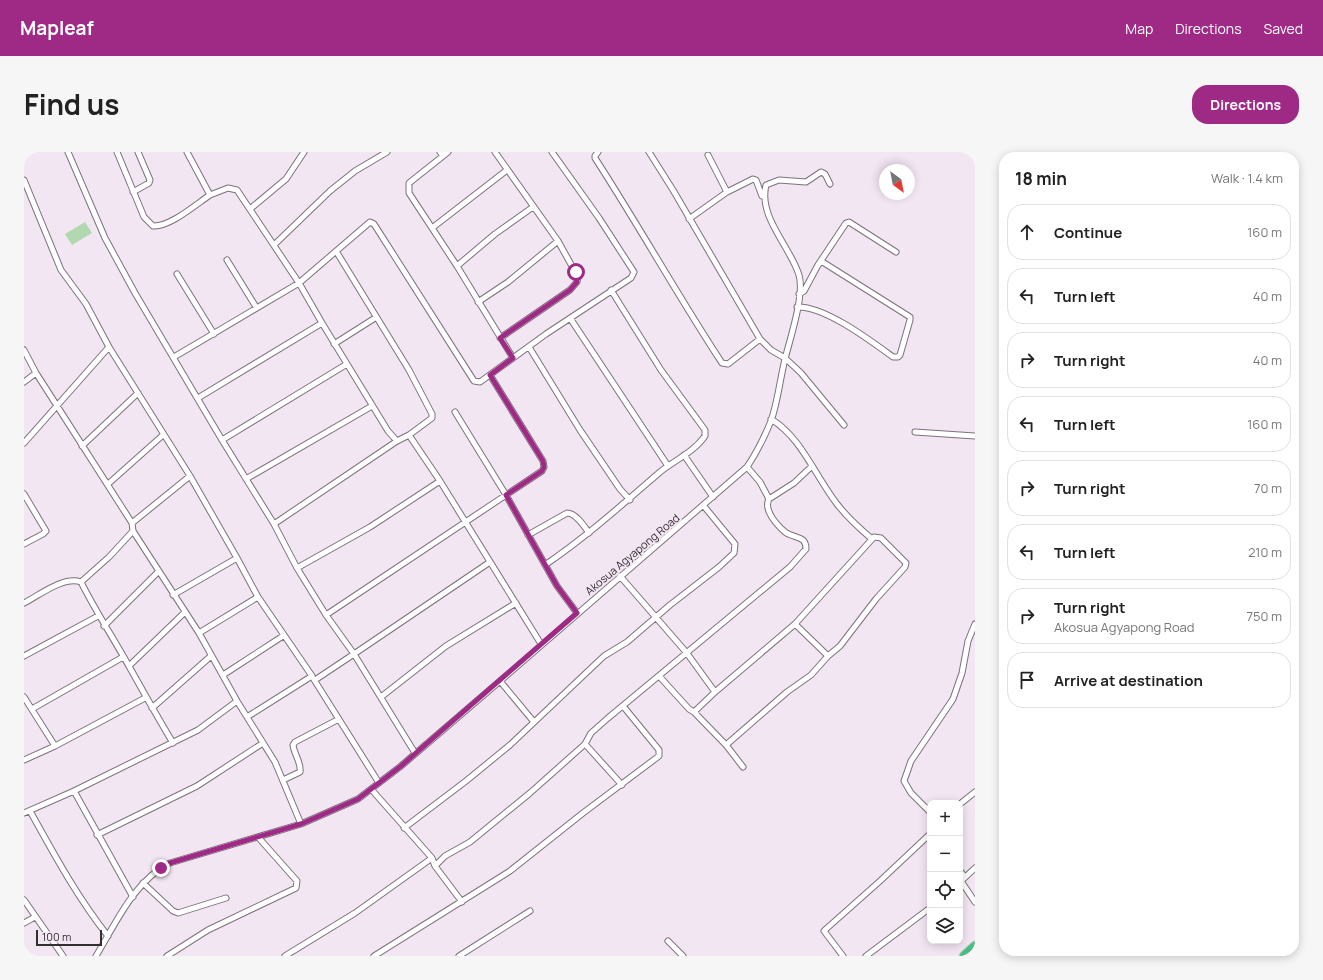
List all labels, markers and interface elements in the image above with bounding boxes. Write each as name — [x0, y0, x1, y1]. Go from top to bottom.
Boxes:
text: Mapleaf — [20, 15, 94, 41]
text: Map — [1125, 19, 1153, 38]
text: Directions — [1175, 19, 1242, 38]
text: Saved — [1264, 19, 1303, 38]
text: Find us — [24, 85, 119, 123]
button: Directions — [1192, 85, 1299, 124]
north arrow — [879, 164, 915, 200]
text: 18 min — [1015, 167, 1067, 190]
text: Walk · 1.4 km — [1211, 169, 1283, 187]
icon: ahead — [1016, 221, 1038, 243]
text: Continue — [1054, 222, 1122, 243]
text: 160 m — [1247, 223, 1282, 241]
route start — [567, 263, 585, 281]
icon: left — [1016, 285, 1038, 307]
text: Turn left — [1054, 286, 1116, 307]
text: 40 m — [1253, 287, 1282, 305]
icon: right — [1016, 349, 1038, 371]
text: Turn right — [1054, 350, 1125, 371]
text: 40 m — [1253, 351, 1282, 369]
icon: left — [1016, 413, 1038, 435]
text: Turn left — [1054, 414, 1116, 435]
text: 160 m — [1247, 415, 1282, 433]
icon: right — [1016, 477, 1038, 499]
text: Turn right — [1054, 478, 1125, 499]
text: 70 m — [1254, 479, 1282, 497]
street label: Akosua Agyapong Road — [582, 510, 682, 598]
icon: left — [1016, 541, 1038, 563]
text: Turn left — [1054, 542, 1116, 563]
text: 210 m — [1248, 543, 1282, 561]
text: Turn right — [1054, 597, 1125, 618]
icon: right — [1016, 605, 1038, 627]
text: 750 m — [1246, 607, 1282, 625]
text: Akosua Agyapong Road — [1054, 618, 1195, 636]
icon: arrive — [1016, 669, 1038, 691]
text: Arrive at destination — [1054, 670, 1203, 691]
map controls — [927, 800, 963, 944]
button: + — [927, 800, 963, 836]
button: − — [927, 836, 963, 872]
route end — [152, 859, 170, 877]
button: locate — [927, 872, 963, 908]
button: layers — [927, 908, 963, 944]
scale bar — [36, 928, 102, 947]
text: 100 m — [42, 929, 71, 944]

